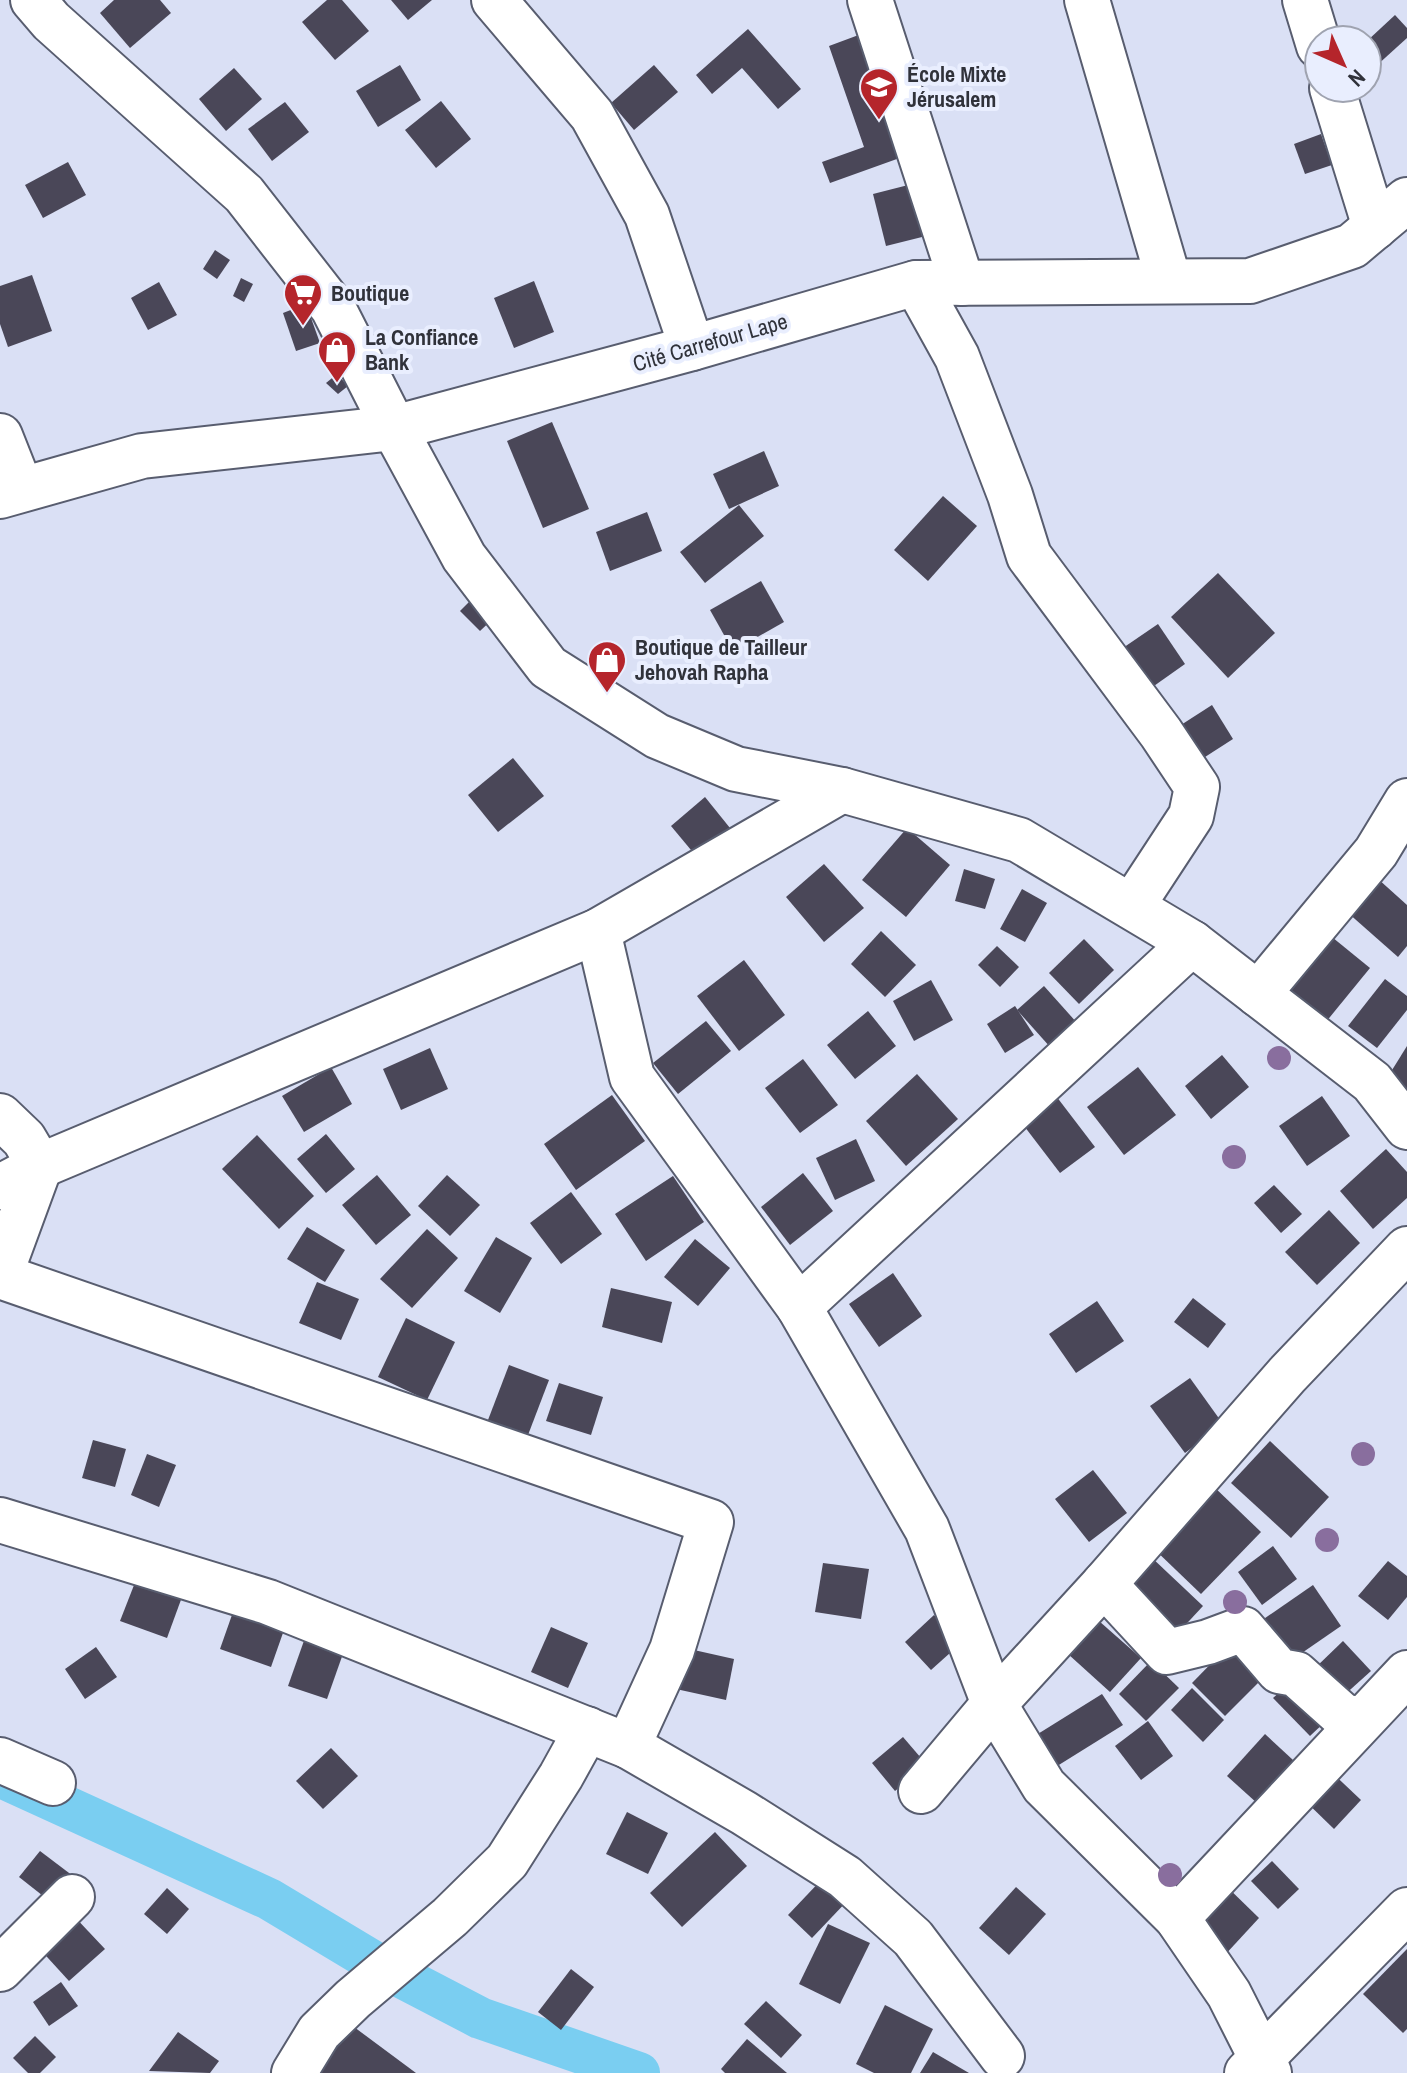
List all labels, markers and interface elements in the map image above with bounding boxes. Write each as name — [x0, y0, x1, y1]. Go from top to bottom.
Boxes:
north arrow — [1303, 24, 1383, 104]
place label: École Mixte Jérusalem — [907, 59, 1006, 114]
text: N — [1342, 63, 1372, 93]
school or university icon: École Mixte Jérusalem — [858, 66, 900, 121]
supermarket icon: Boutique — [282, 272, 324, 327]
place label: Boutique — [331, 278, 409, 308]
street label: Cité Carrefour Lape — [629, 306, 791, 378]
place label: La Confiance Bank — [365, 322, 478, 377]
shop icon: La Confiance Bank — [316, 329, 358, 384]
place label: Boutique de Tailleur Jehovah Rapha — [635, 632, 807, 687]
shop icon: Boutique de Tailleur Jehovah Rapha — [586, 639, 628, 694]

